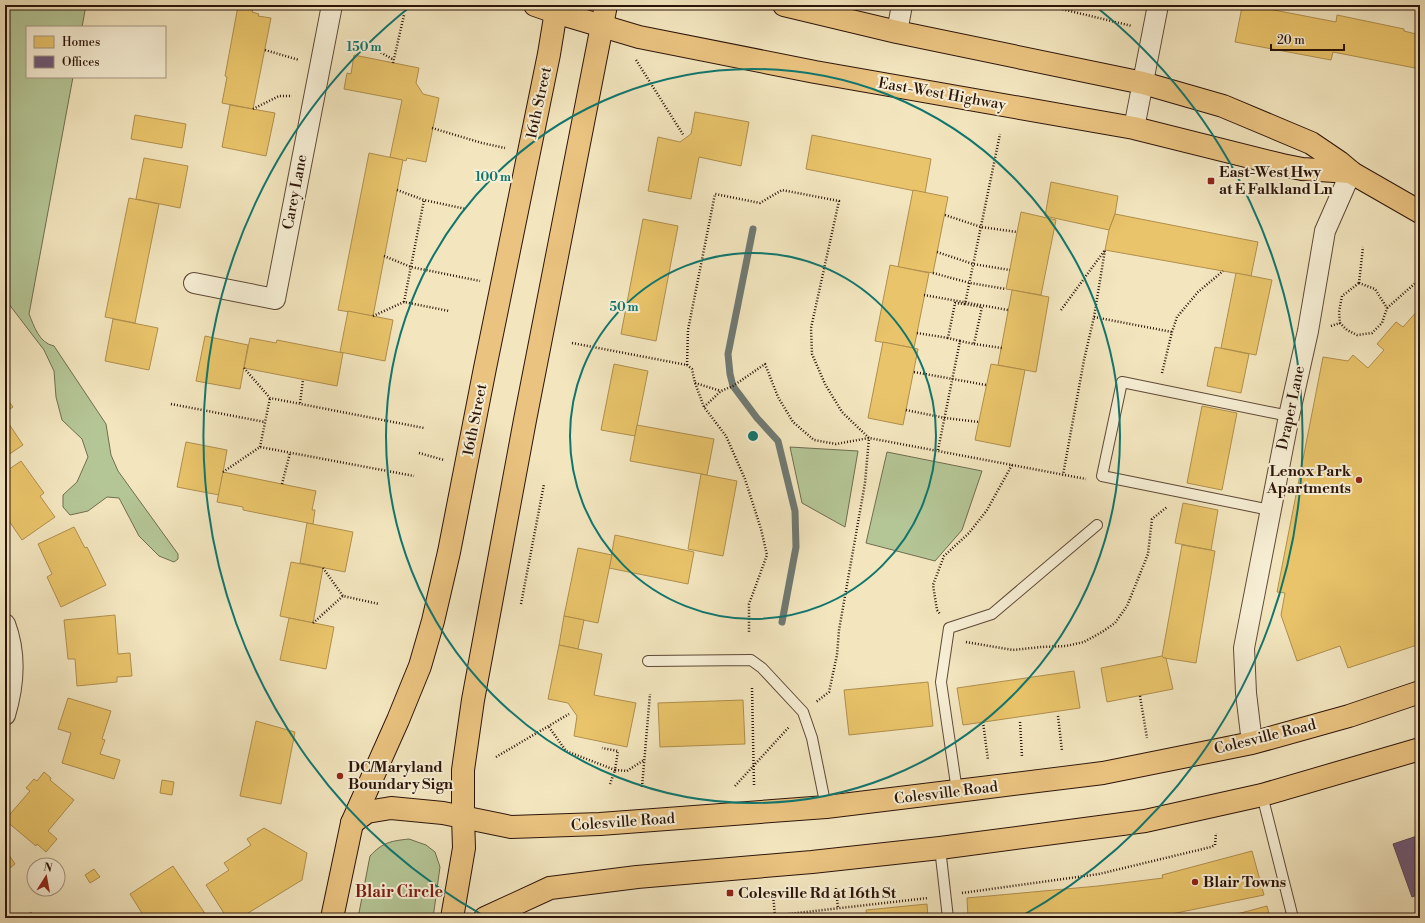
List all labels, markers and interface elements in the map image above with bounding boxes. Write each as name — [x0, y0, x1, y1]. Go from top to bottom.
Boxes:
legend — [26, 26, 166, 78]
scale bar — [1271, 26, 1344, 52]
text: 20 m — [1277, 33, 1305, 48]
text: Homes — [62, 35, 100, 50]
text: 150 m — [347, 40, 381, 55]
text: Offices — [62, 55, 100, 70]
street label: 16th Street — [522, 65, 556, 141]
street label: East-West Highway — [877, 73, 1008, 115]
street label: Carey Lane — [278, 153, 312, 231]
place label: East-West Hwy at E Falkland Ln — [1219, 163, 1334, 199]
text: 100 m — [475, 170, 511, 185]
marker: East-West Hwy at E Falkland Ln — [1206, 176, 1216, 186]
text: 50 m — [609, 300, 639, 315]
street label: Draper Lane — [1273, 364, 1309, 452]
street label: 16th Street — [459, 382, 491, 458]
centre of rings — [746, 429, 760, 443]
place label: Lenox Park Apartments — [1266, 462, 1352, 498]
marker: Lenox Park Apartments — [1354, 475, 1364, 485]
street label: Colesville Road — [1212, 715, 1318, 759]
place label: DC/Maryland Boundary Sign — [348, 758, 454, 794]
marker: DC/Maryland Boundary Sign — [335, 771, 345, 781]
street label: Colesville Road — [893, 777, 999, 809]
street label: Colesville Road — [570, 809, 676, 835]
north arrow — [26, 857, 66, 897]
text: N — [42, 860, 54, 876]
place label: Blair Towns — [1203, 873, 1286, 892]
marker: Blair Towns — [1190, 877, 1200, 887]
district label: Blair Circle — [355, 882, 443, 902]
place label: Colesville Rd at 16th St — [738, 884, 897, 903]
marker: Colesville Rd at 16th St — [725, 888, 735, 898]

